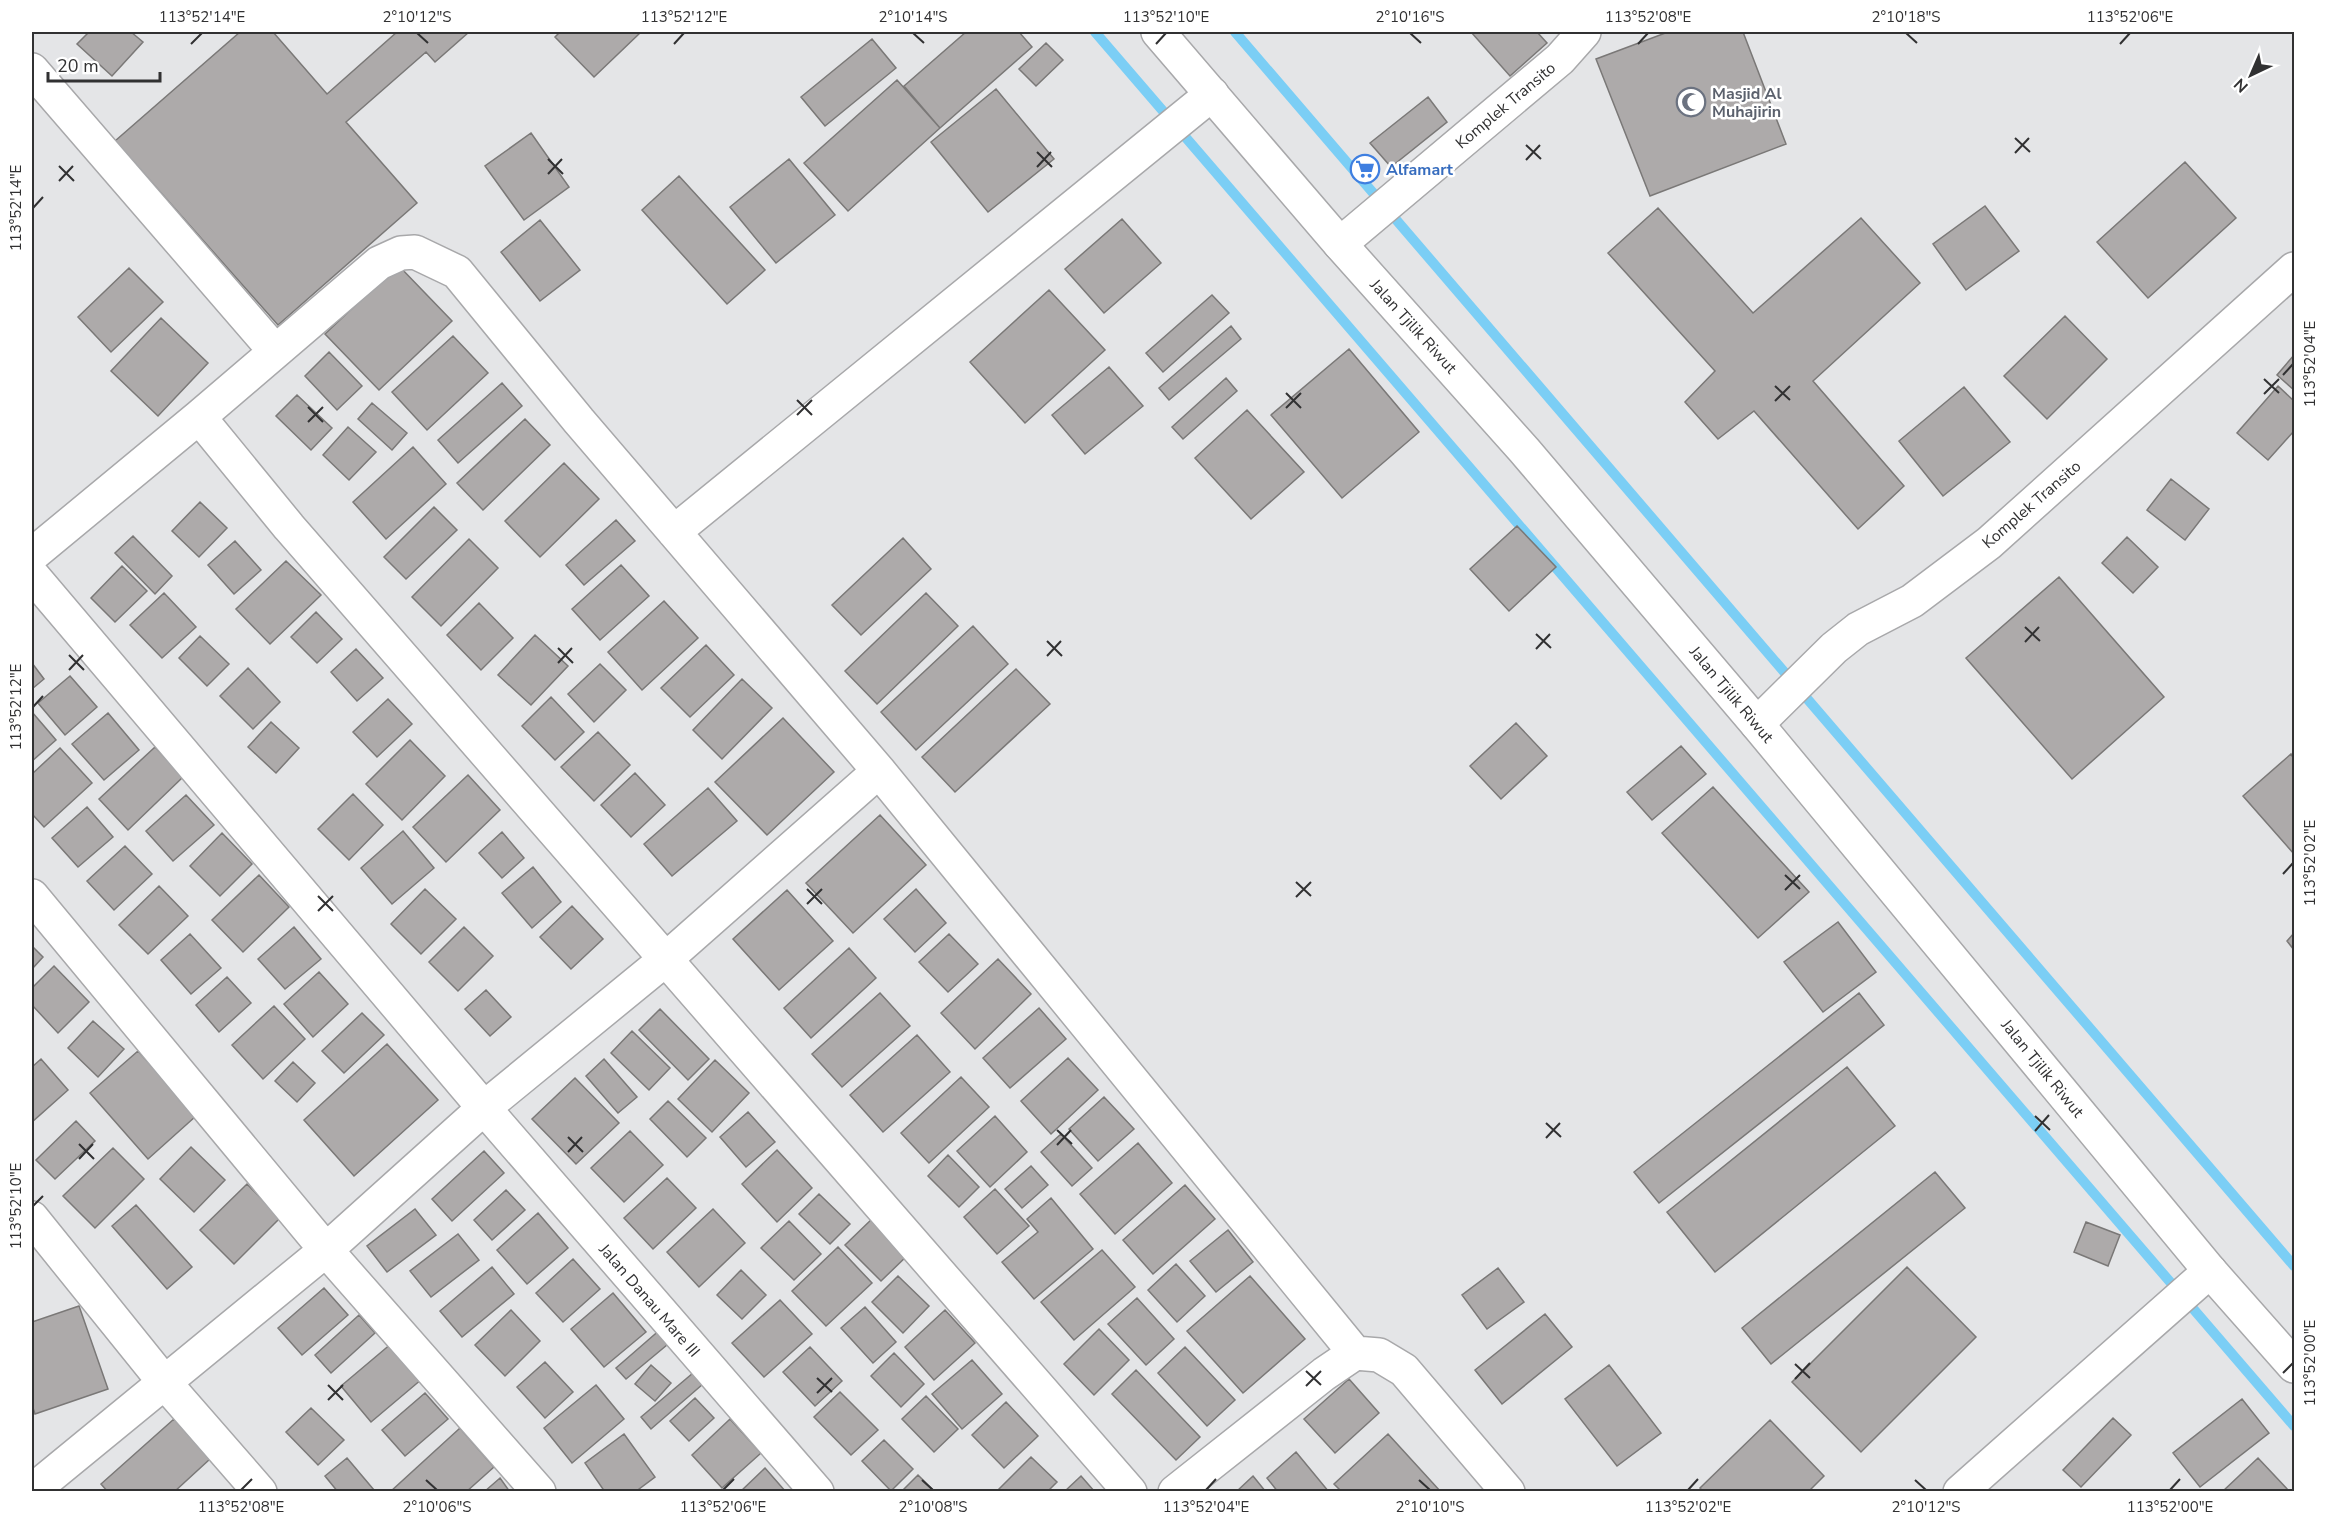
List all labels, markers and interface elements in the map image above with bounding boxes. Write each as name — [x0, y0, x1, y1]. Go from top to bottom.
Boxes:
text: 113°52'14"E — [159, 7, 245, 27]
text: 2°10'12"S — [383, 7, 451, 27]
text: 113°52'12"E — [641, 7, 727, 27]
text: 2°10'14"S — [879, 7, 947, 27]
text: 113°52'10"E — [1123, 7, 1209, 27]
text: 2°10'16"S — [1376, 7, 1444, 27]
text: 113°52'08"E — [1605, 7, 1691, 27]
text: 2°10'18"S — [1872, 7, 1940, 27]
text: 113°52'06"E — [2087, 7, 2173, 27]
scale bar — [48, 45, 160, 83]
north arrow — [2221, 45, 2281, 105]
text: 20 m — [57, 54, 99, 78]
street label: Komplek Transito — [1451, 57, 1560, 154]
text: N — [2229, 73, 2253, 97]
place label: Masjid Al Muhajirin — [1712, 83, 1782, 123]
mosque icon: Masjid Al Muhajirin — [1675, 86, 1707, 118]
supermarket icon: Alfamart — [1349, 153, 1381, 185]
place label: Alfamart — [1386, 159, 1454, 181]
text: 113°52'14"E — [6, 165, 26, 251]
street label: Jalan Tjilik Riwut — [1364, 274, 1462, 379]
text: 113°52'04"E — [2300, 321, 2320, 407]
street label: Komplek Transito — [1977, 456, 2086, 554]
street label: Jalan Tjilik Riwut — [1684, 641, 1779, 748]
text: 113°52'12"E — [6, 664, 26, 750]
text: 113°52'02"E — [2300, 820, 2320, 906]
street label: Jalan Tjilik Riwut — [1995, 1014, 2089, 1123]
text: 113°52'10"E — [6, 1163, 26, 1249]
street label: Jalan Danau Mare III — [593, 1238, 705, 1362]
text: 113°52'00"E — [2300, 1320, 2320, 1406]
text: 113°52'08"E — [198, 1497, 284, 1517]
text: 2°10'06"S — [403, 1497, 471, 1517]
text: 113°52'06"E — [680, 1497, 766, 1517]
text: 2°10'08"S — [899, 1497, 967, 1517]
text: 113°52'04"E — [1163, 1497, 1249, 1517]
text: 2°10'10"S — [1396, 1497, 1464, 1517]
text: 113°52'02"E — [1645, 1497, 1731, 1517]
text: 2°10'12"S — [1892, 1497, 1960, 1517]
text: 113°52'00"E — [2127, 1497, 2213, 1517]

